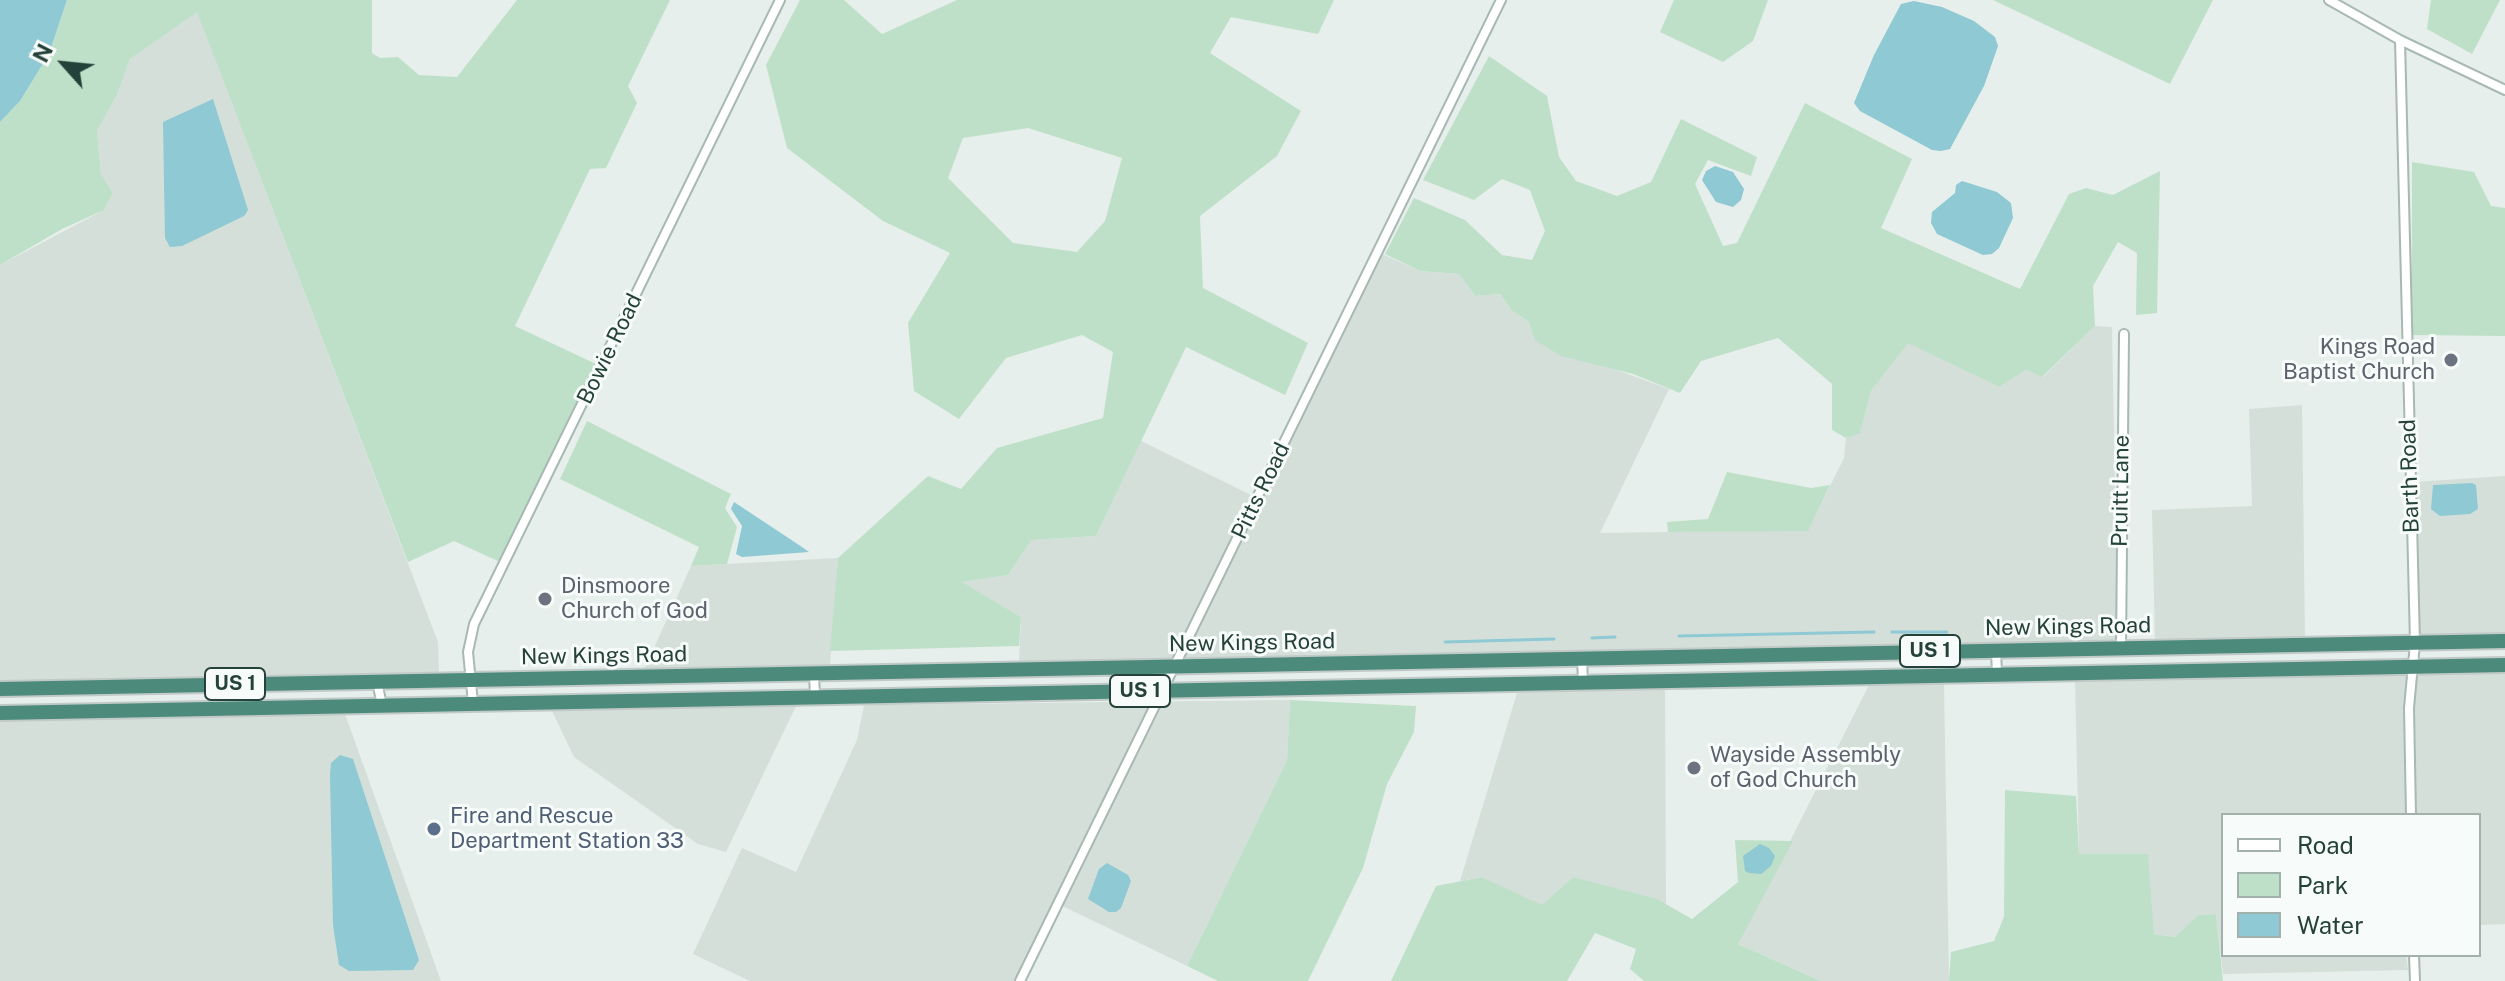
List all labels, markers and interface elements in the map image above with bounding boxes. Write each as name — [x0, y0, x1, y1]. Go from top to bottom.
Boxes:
north arrow — [24, 24, 104, 104]
text: N — [27, 40, 58, 67]
street label: Bowie Road — [572, 289, 648, 409]
place label: Kings Road Baptist Church — [2283, 334, 2435, 386]
marker: Kings Road Baptist Church — [2442, 351, 2460, 369]
street label: Barth Road — [2395, 419, 2425, 533]
street label: Pruitt Lane — [2107, 435, 2135, 547]
street label: Pitts Road — [1226, 438, 1296, 544]
place label: Dinsmoore Church of God — [561, 573, 708, 624]
marker: Dinsmoore Church of God — [536, 590, 554, 608]
street label: New Kings Road — [1985, 612, 2151, 642]
street label: New Kings Road — [1169, 628, 1335, 658]
road number: US 1 — [1900, 635, 1960, 667]
street label: New Kings Road — [521, 641, 687, 671]
road number: US 1 — [205, 668, 265, 700]
road number: US 1 — [1110, 675, 1170, 707]
place label: Wayside Assembly of God Church — [1710, 742, 1901, 794]
marker: Wayside Assembly of God Church — [1685, 759, 1703, 777]
place label: Fire and Rescue Department Station 33 — [450, 803, 684, 854]
legend — [2221, 813, 2481, 957]
marker: Fire and Rescue Department Station 33 — [425, 820, 443, 838]
text: Road — [2297, 831, 2354, 859]
text: Park — [2297, 871, 2348, 899]
text: Water — [2297, 911, 2364, 939]

